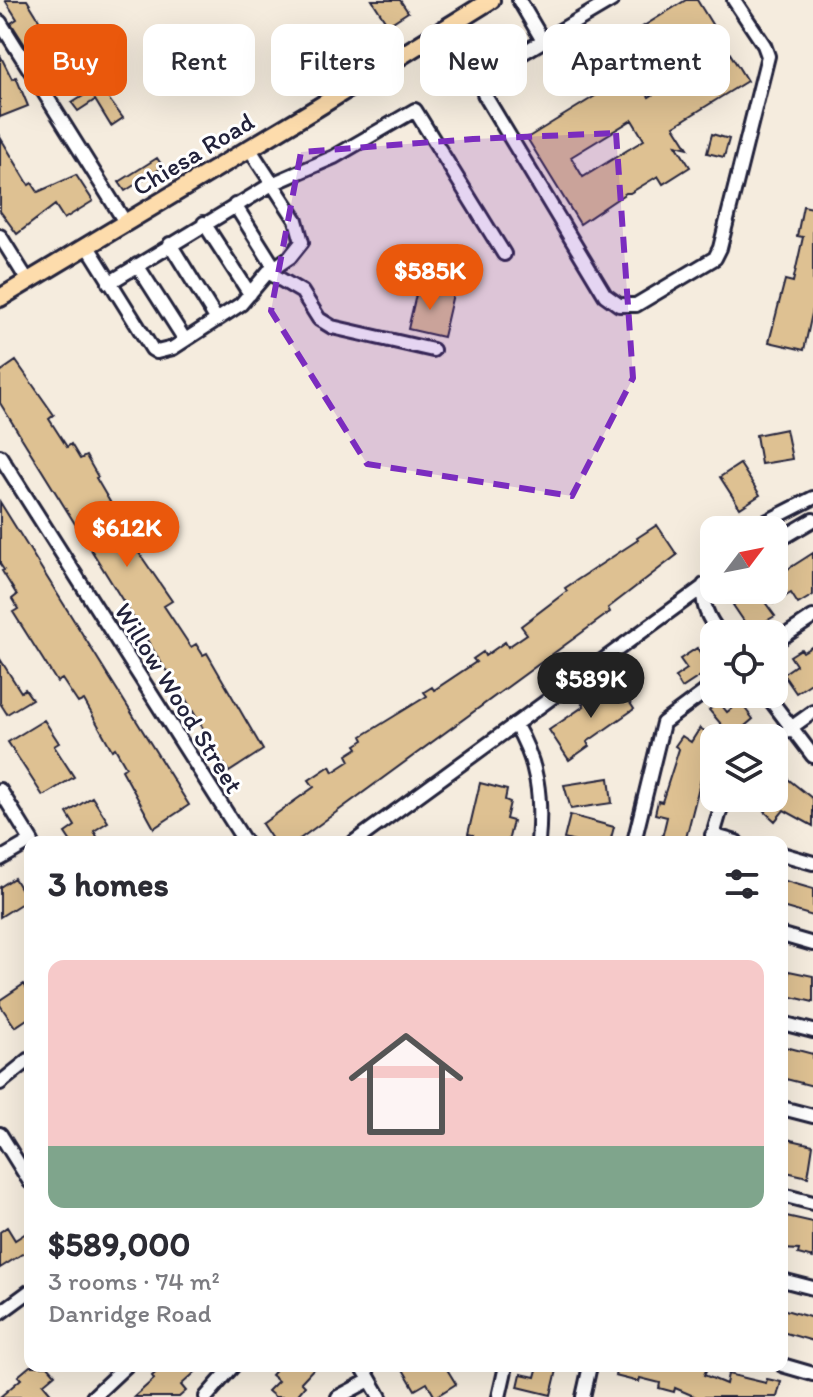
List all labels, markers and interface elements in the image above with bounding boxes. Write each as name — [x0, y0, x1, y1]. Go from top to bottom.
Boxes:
chip: Buy — [24, 24, 127, 96]
chip: Rent — [143, 24, 255, 96]
chip: Filters — [271, 24, 404, 96]
chip: New — [420, 24, 527, 96]
chip: Apartment — [543, 24, 730, 96]
street label: Chiesa Road — [126, 105, 260, 203]
pin: $585K — [374, 244, 486, 312]
text: $585K — [394, 254, 466, 286]
pin: $612K — [71, 501, 183, 569]
text: $612K — [92, 511, 162, 543]
north arrow — [700, 516, 788, 604]
map controls — [700, 516, 788, 812]
street label: Willow Wood Street — [108, 597, 251, 799]
button: locate — [700, 620, 788, 708]
pin: $589K — [535, 652, 647, 720]
text: $589K — [555, 662, 627, 694]
button: layers — [700, 724, 788, 812]
icon: filters — [720, 862, 764, 906]
text: 3 homes — [48, 864, 169, 905]
icon: home — [334, 1012, 478, 1156]
text: $589,000 — [48, 1224, 190, 1265]
text: 3 rooms · 74 m² — [48, 1265, 220, 1297]
text: Danridge Road — [48, 1297, 211, 1329]

